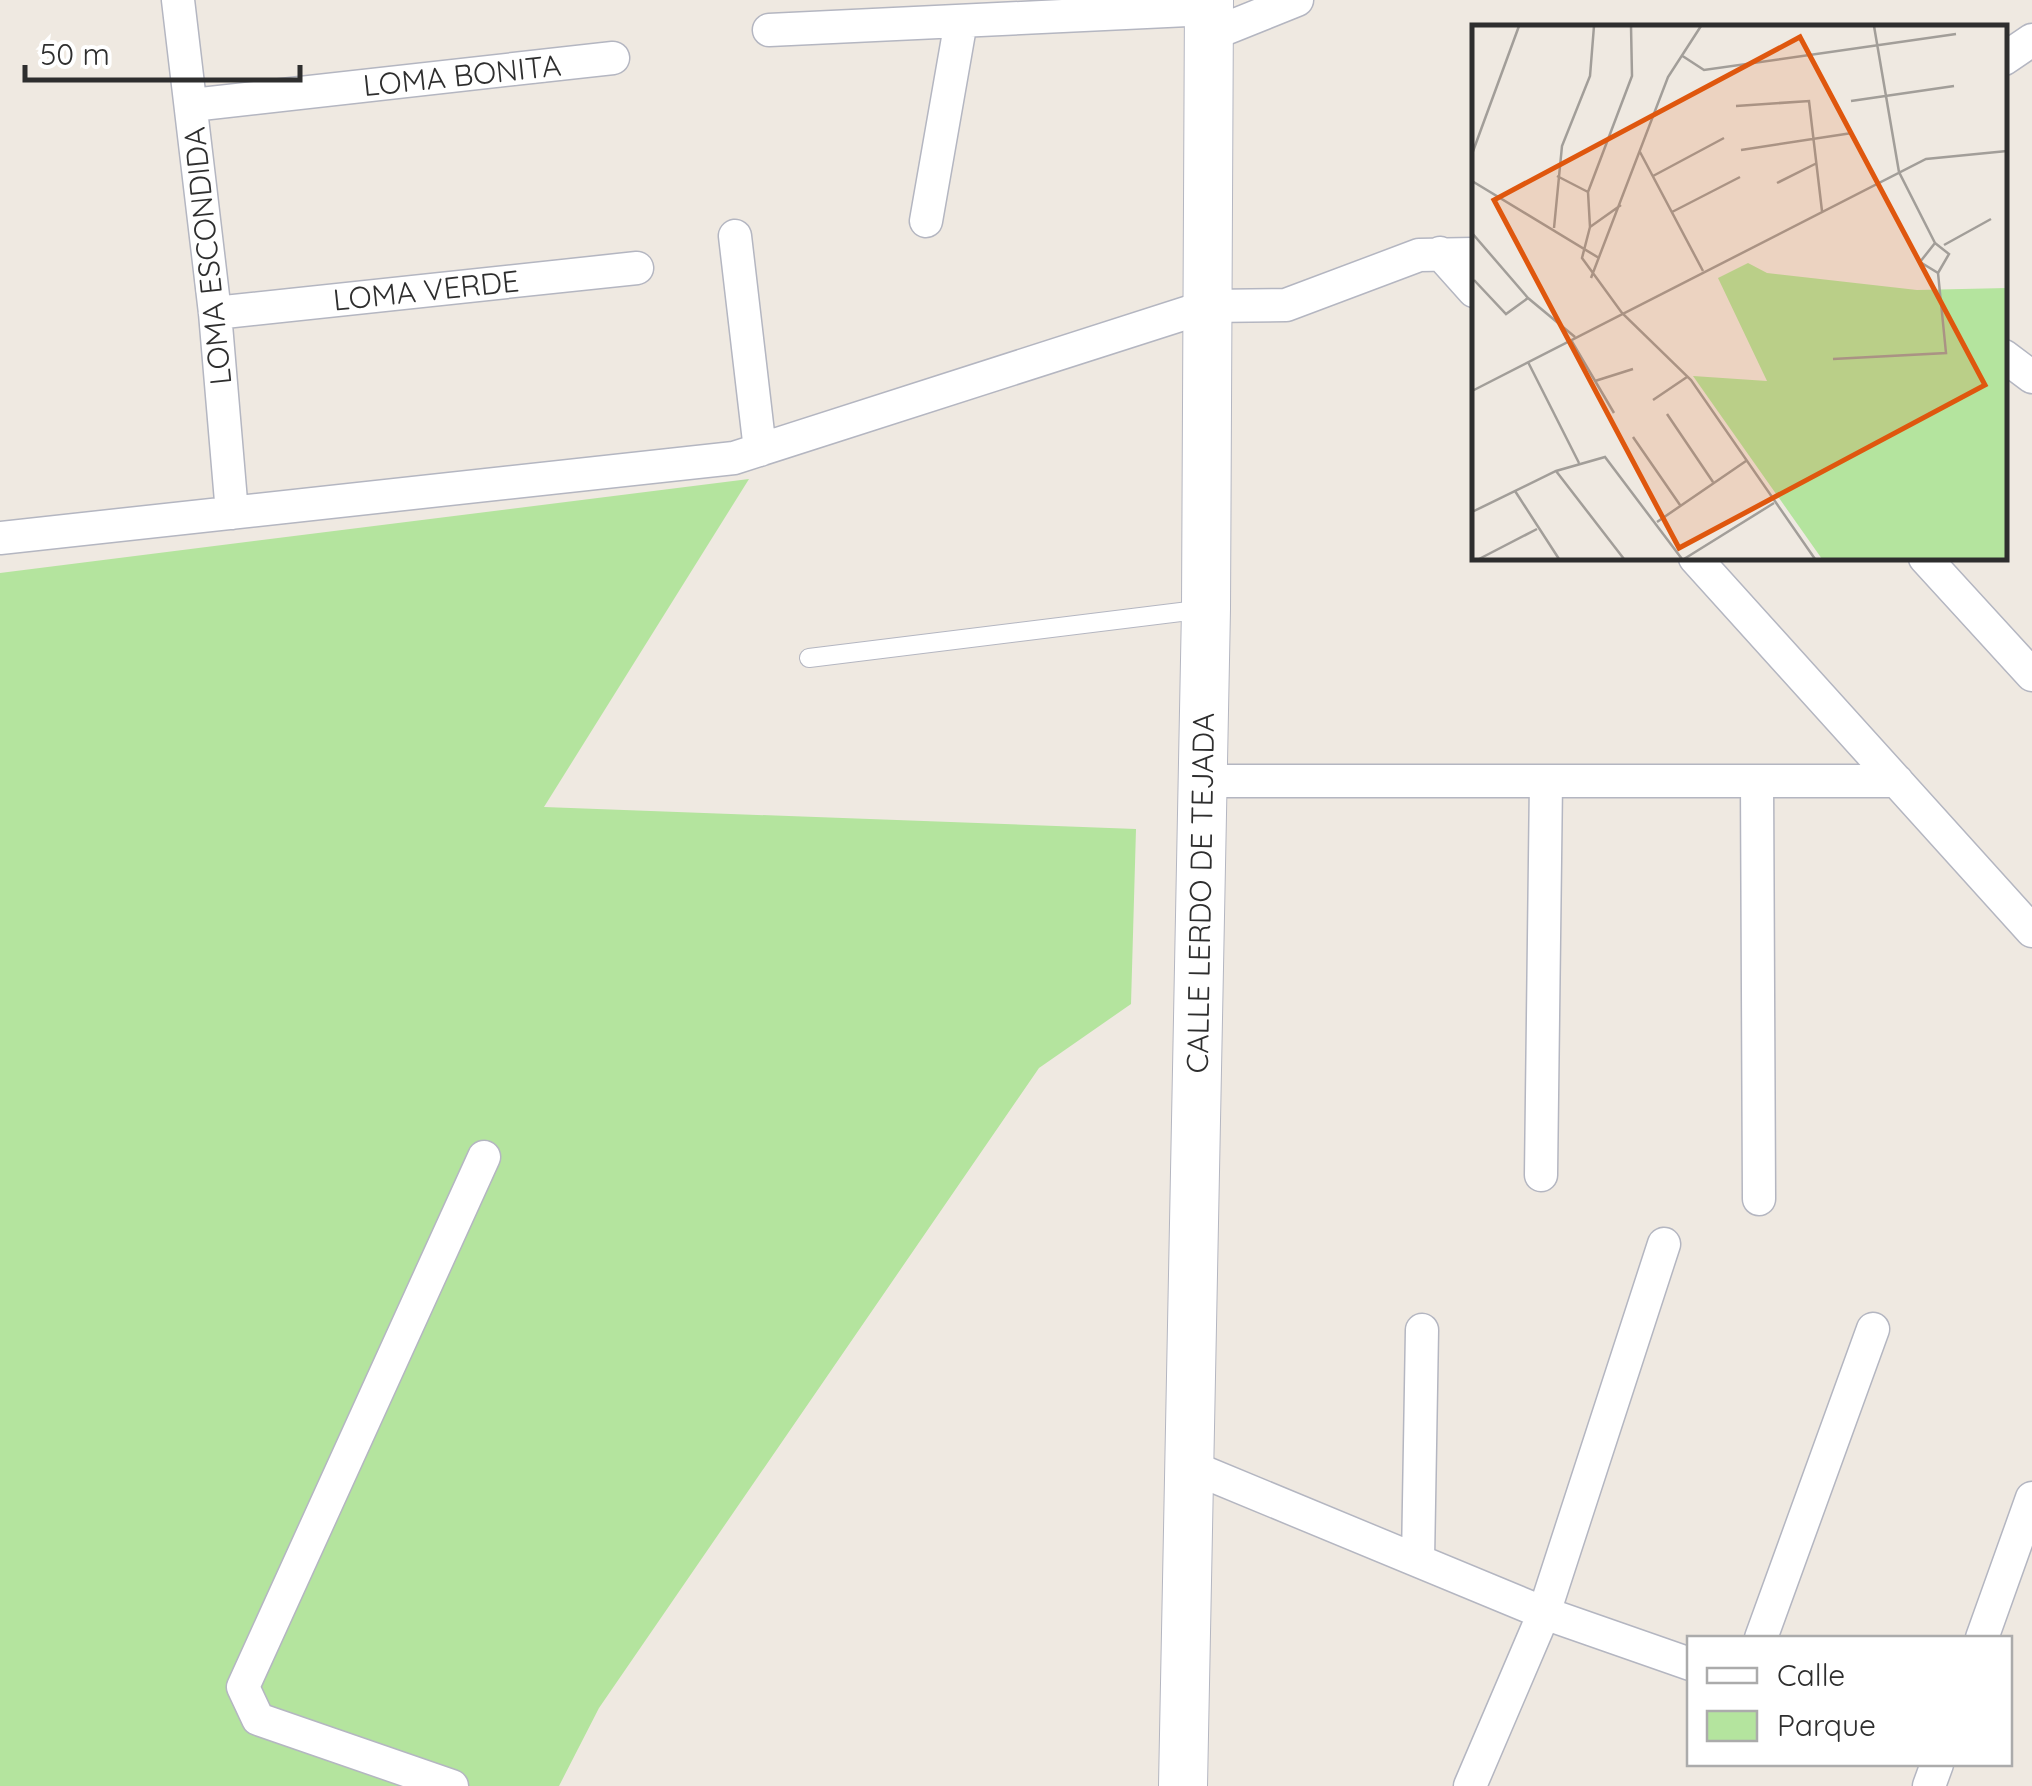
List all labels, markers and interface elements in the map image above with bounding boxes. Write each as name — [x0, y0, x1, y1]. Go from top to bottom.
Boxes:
scale bar — [25, 20, 300, 82]
inset map — [1472, 25, 2007, 560]
text: 50 m — [40, 35, 110, 73]
street label: LOMA BONITA — [361, 46, 563, 104]
street label: LOMA ESCONDIDA — [175, 125, 239, 387]
street label: LOMA VERDE — [331, 261, 521, 319]
street label: CALLE LERDO DE TEJADA — [1178, 712, 1222, 1074]
legend — [1687, 1636, 2012, 1766]
text: Calle — [1777, 1656, 1845, 1694]
text: Parque — [1777, 1706, 1876, 1744]

